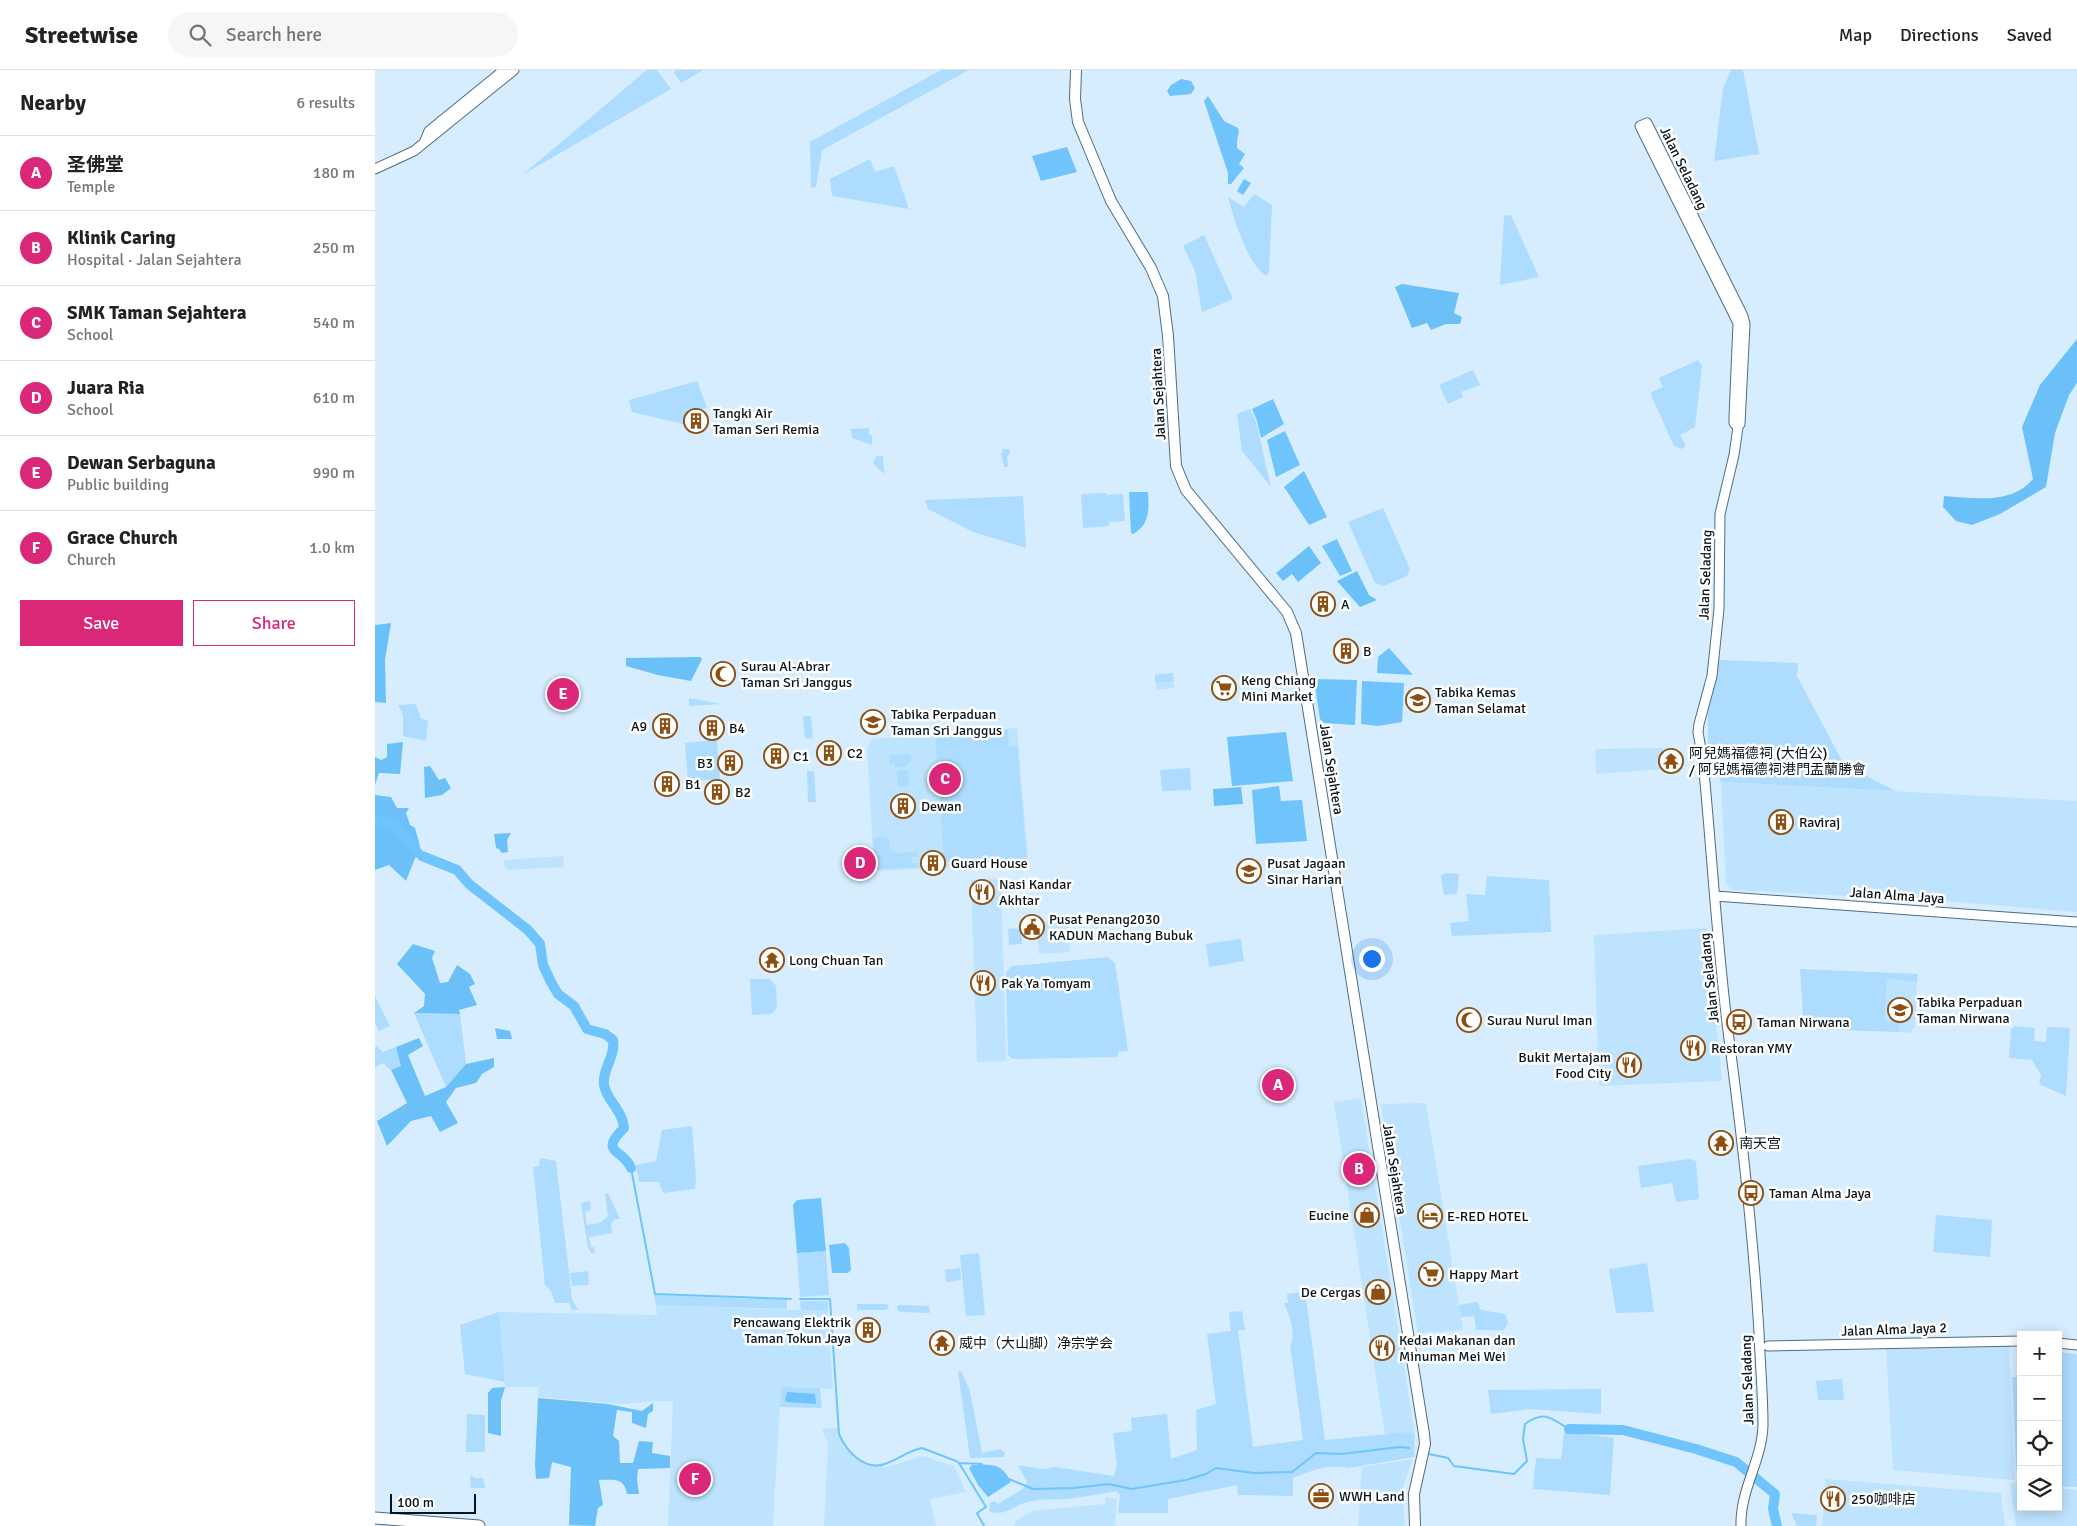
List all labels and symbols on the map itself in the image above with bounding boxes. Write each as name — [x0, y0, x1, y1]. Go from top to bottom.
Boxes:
street label: Jalan Seladang — [1656, 124, 1711, 213]
street label: Jalan Sejahtera — [1148, 347, 1169, 440]
place label: Tangki Air Taman Seri Remia — [713, 405, 819, 438]
building icon: Tangki Air Taman Seri Remia — [683, 408, 709, 434]
street label: Jalan Seladang — [1695, 530, 1716, 621]
building icon: A — [1310, 591, 1336, 617]
place label: A — [1341, 596, 1350, 613]
building icon: B — [1333, 638, 1359, 664]
place label: B — [1363, 643, 1371, 660]
place label: Surau Al-Abrar Taman Sri Janggus — [741, 658, 852, 691]
mosque icon: Surau Al-Abrar Taman Sri Janggus — [710, 661, 736, 687]
place label: Keng Chiang Mini Market — [1241, 672, 1316, 705]
pin: E — [547, 675, 579, 713]
supermarket icon: Keng Chiang Mini Market — [1211, 675, 1237, 701]
place label: Tabika Kemas Taman Selamat — [1435, 684, 1526, 717]
school or university icon: Tabika Kemas Taman Selamat — [1405, 687, 1431, 713]
place label: Tabika Perpaduan Taman Sri Janggus — [891, 706, 1002, 739]
school or university icon: Tabika Perpaduan Taman Sri Janggus — [860, 709, 886, 735]
building icon: A9 — [652, 713, 678, 739]
building icon: B4 — [699, 715, 725, 741]
place label: A9 — [631, 718, 647, 735]
place label: B4 — [729, 720, 745, 737]
street label: Jalan Sejahtera — [1316, 722, 1347, 816]
building icon: C2 — [816, 740, 842, 766]
building icon: C1 — [763, 743, 789, 769]
place label: C2 — [847, 745, 863, 762]
place label: 阿兒媽福德祠 (大伯公) / 阿兒媽福德祠港門盂蘭勝會 — [1689, 745, 1866, 778]
place label: C1 — [793, 748, 809, 765]
temple icon: 阿兒媽福德祠 (大伯公) / 阿兒媽福德祠港門盂蘭勝會 — [1658, 748, 1684, 774]
building icon: B3 — [717, 750, 743, 776]
place label: B3 — [697, 755, 713, 772]
pin: C — [929, 760, 961, 798]
building icon: B1 — [654, 771, 680, 797]
place label: B1 — [685, 776, 701, 793]
building icon: B2 — [704, 779, 730, 805]
place label: B2 — [735, 784, 751, 801]
building icon: Dewan — [890, 793, 916, 819]
place label: Dewan — [921, 798, 962, 815]
building icon: Raviraj — [1768, 809, 1794, 835]
place label: Raviraj — [1799, 814, 1840, 831]
pin: D — [844, 844, 876, 882]
building icon: Guard House — [920, 850, 946, 876]
place label: Guard House — [951, 855, 1028, 872]
place label: Pusat Jagaan Sinar Harian — [1267, 855, 1346, 888]
school or university icon: Pusat Jagaan Sinar Harian — [1236, 858, 1262, 884]
place label: Nasi Kandar Akhtar — [999, 876, 1072, 909]
restaurant icon: Nasi Kandar Akhtar — [969, 879, 995, 905]
street label: Jalan Alma Jaya — [1849, 884, 1945, 907]
place label: Pusat Penang2030 KADUN Machang Bubuk — [1049, 911, 1193, 944]
public building icon: Pusat Penang2030 KADUN Machang Bubuk — [1019, 914, 1045, 940]
street label: Jalan Seladang — [1696, 932, 1723, 1024]
your location — [1359, 946, 1385, 972]
temple icon: Long Chuan Tan — [759, 947, 785, 973]
place label: Long Chuan Tan — [789, 952, 883, 969]
restaurant icon: Pak Ya Tomyam — [970, 970, 996, 996]
place label: Pak Ya Tomyam — [1001, 975, 1091, 992]
place label: Tabika Perpaduan Taman Nirwana — [1917, 994, 2022, 1027]
school or university icon: Tabika Perpaduan Taman Nirwana — [1887, 997, 1913, 1023]
mosque icon: Surau Nurul Iman — [1456, 1007, 1482, 1033]
bus stop icon: Taman Nirwana — [1726, 1009, 1752, 1035]
place label: Surau Nurul Iman — [1487, 1012, 1593, 1029]
place label: Taman Nirwana — [1757, 1014, 1850, 1031]
restaurant icon: Restoran YMY — [1680, 1035, 1706, 1061]
place label: Restoran YMY — [1711, 1040, 1792, 1057]
place label: Bukit Mertajam Food City — [1518, 1049, 1611, 1082]
restaurant icon: Bukit Mertajam Food City — [1616, 1052, 1642, 1078]
pin: A — [1262, 1066, 1294, 1104]
street label: Jalan Sejahtera — [1379, 1122, 1410, 1216]
temple icon: 南天宫 — [1708, 1130, 1734, 1156]
place label: 南天宫 — [1739, 1135, 1781, 1152]
pin: B — [1343, 1150, 1375, 1188]
bus stop icon: Taman Alma Jaya — [1738, 1180, 1764, 1206]
place label: Taman Alma Jaya — [1769, 1185, 1871, 1202]
shop icon: Eucine — [1354, 1202, 1380, 1228]
hotel icon: E-RED HOTEL — [1417, 1203, 1443, 1229]
place label: Eucine — [1308, 1207, 1349, 1224]
place label: E-RED HOTEL — [1447, 1208, 1529, 1225]
supermarket icon: Happy Mart — [1418, 1261, 1444, 1287]
place label: Happy Mart — [1449, 1266, 1519, 1283]
shop icon: De Cergas — [1365, 1279, 1391, 1305]
place label: De Cergas — [1301, 1284, 1361, 1301]
place label: Pencawang Elektrik Taman Tokun Jaya — [733, 1314, 851, 1347]
building icon: Pencawang Elektrik Taman Tokun Jaya — [855, 1317, 881, 1343]
street label: Jalan Alma Jaya 2 — [1841, 1319, 1947, 1340]
temple icon: 威中（大山脚）净宗学会 — [929, 1330, 955, 1356]
place label: Kedai Makanan dan Minuman Mei Wei — [1399, 1332, 1516, 1365]
street label: Jalan Seladang — [1737, 1334, 1758, 1425]
place label: 威中（大山脚）净宗学会 — [959, 1335, 1113, 1352]
restaurant icon: Kedai Makanan dan Minuman Mei Wei — [1369, 1335, 1395, 1361]
pin: F — [679, 1460, 711, 1498]
office icon: WWH Land — [1308, 1483, 1334, 1509]
restaurant icon: 250咖啡店 — [1820, 1486, 1846, 1512]
place label: WWH Land — [1339, 1488, 1405, 1505]
scale bar — [390, 1491, 476, 1514]
place label: 250咖啡店 — [1851, 1491, 1916, 1508]

